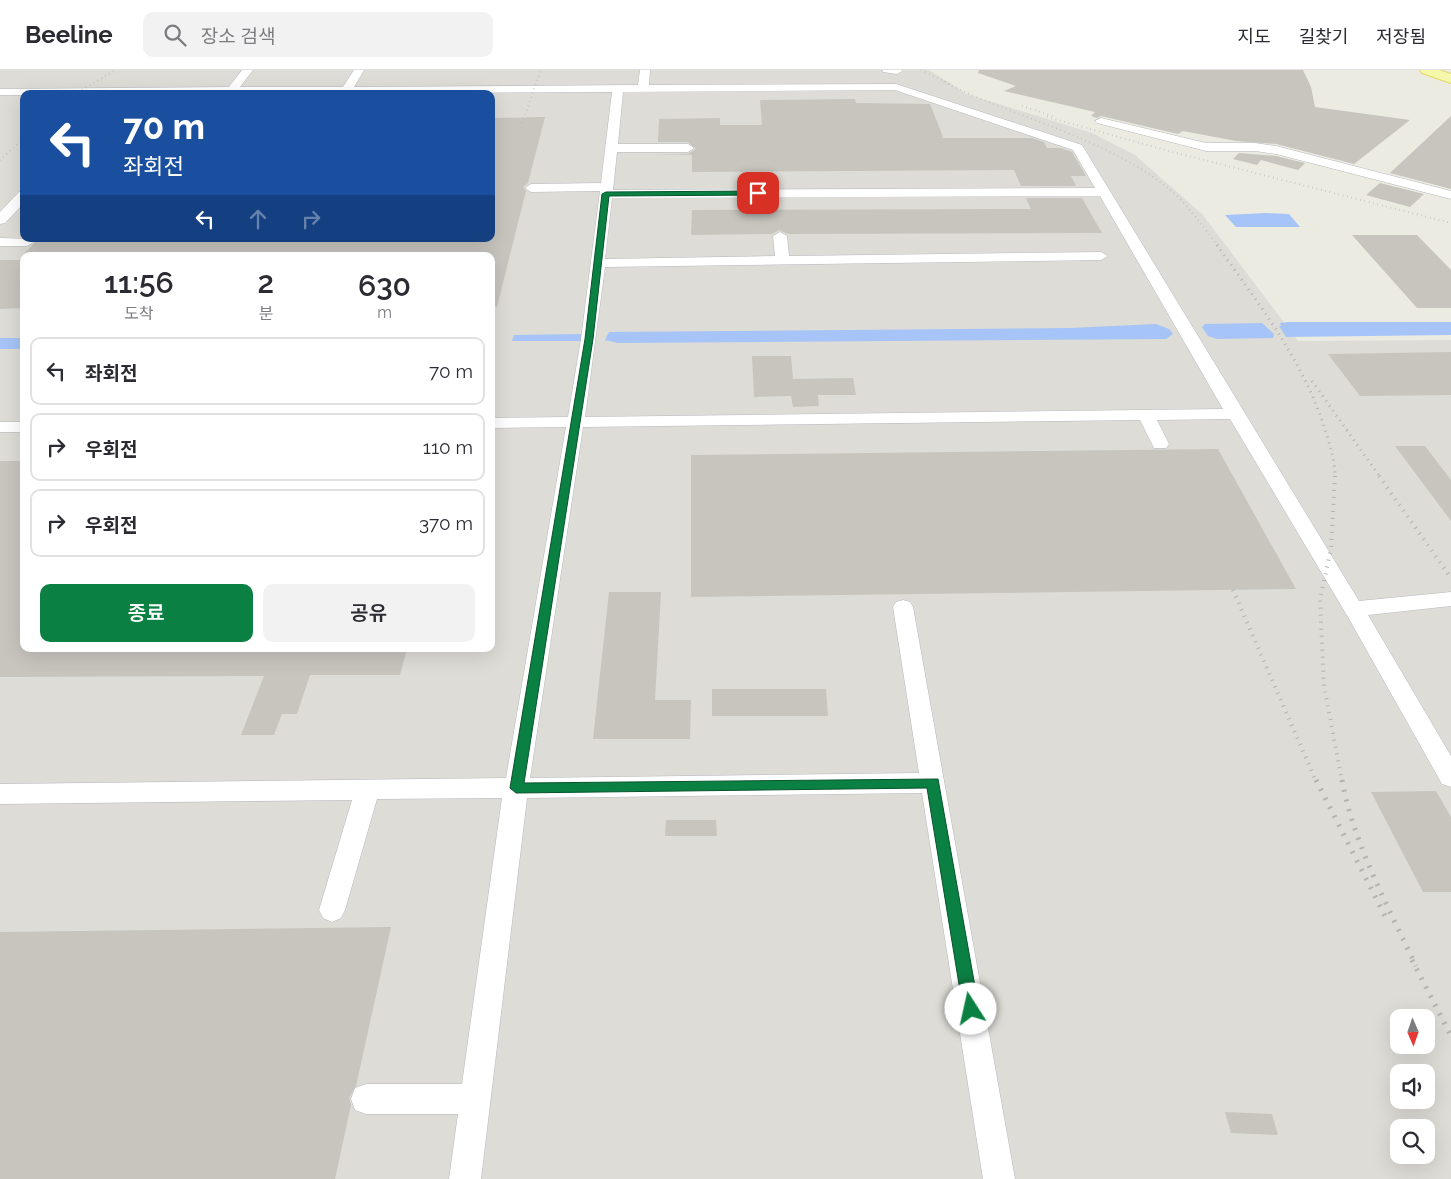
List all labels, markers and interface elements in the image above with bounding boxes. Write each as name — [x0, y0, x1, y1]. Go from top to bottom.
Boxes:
search box — [143, 12, 493, 57]
text: Beeline — [25, 20, 113, 49]
icon: search — [161, 21, 189, 49]
text: 장소 검색 — [201, 25, 275, 47]
text: 지도 — [1238, 26, 1271, 47]
text: 길찾기 — [1299, 26, 1348, 47]
text: 저장됨 — [1376, 26, 1426, 47]
text: 70 m — [123, 106, 205, 147]
icon: left — [40, 110, 105, 175]
text: 좌회전 — [123, 153, 184, 179]
pin — [737, 172, 779, 214]
icon: arrive — [744, 179, 772, 207]
icon: left — [191, 205, 219, 233]
icon: ahead — [244, 205, 272, 233]
icon: right — [297, 205, 325, 233]
text: 11:56 — [104, 265, 174, 300]
text: 2 — [258, 265, 274, 300]
text: 630 — [358, 268, 411, 303]
text: m — [377, 303, 392, 322]
text: 도착 — [124, 304, 154, 323]
text: 분 — [258, 304, 273, 323]
icon: left — [42, 357, 70, 385]
text: 70 m — [429, 360, 473, 382]
text: 좌회전 — [85, 362, 137, 384]
icon: right — [42, 433, 70, 461]
text: 110 m — [423, 436, 473, 458]
text: 우회전 — [85, 438, 137, 460]
icon: right — [42, 509, 70, 537]
text: 370 m — [419, 512, 473, 534]
text: 우회전 — [85, 514, 137, 536]
button: 종료 — [40, 584, 253, 642]
button: 공유 — [263, 584, 475, 642]
position arrow — [944, 982, 996, 1034]
north arrow — [1390, 1009, 1435, 1054]
map controls — [1390, 1009, 1435, 1164]
button: sound — [1390, 1064, 1435, 1109]
button: search — [1390, 1119, 1435, 1164]

